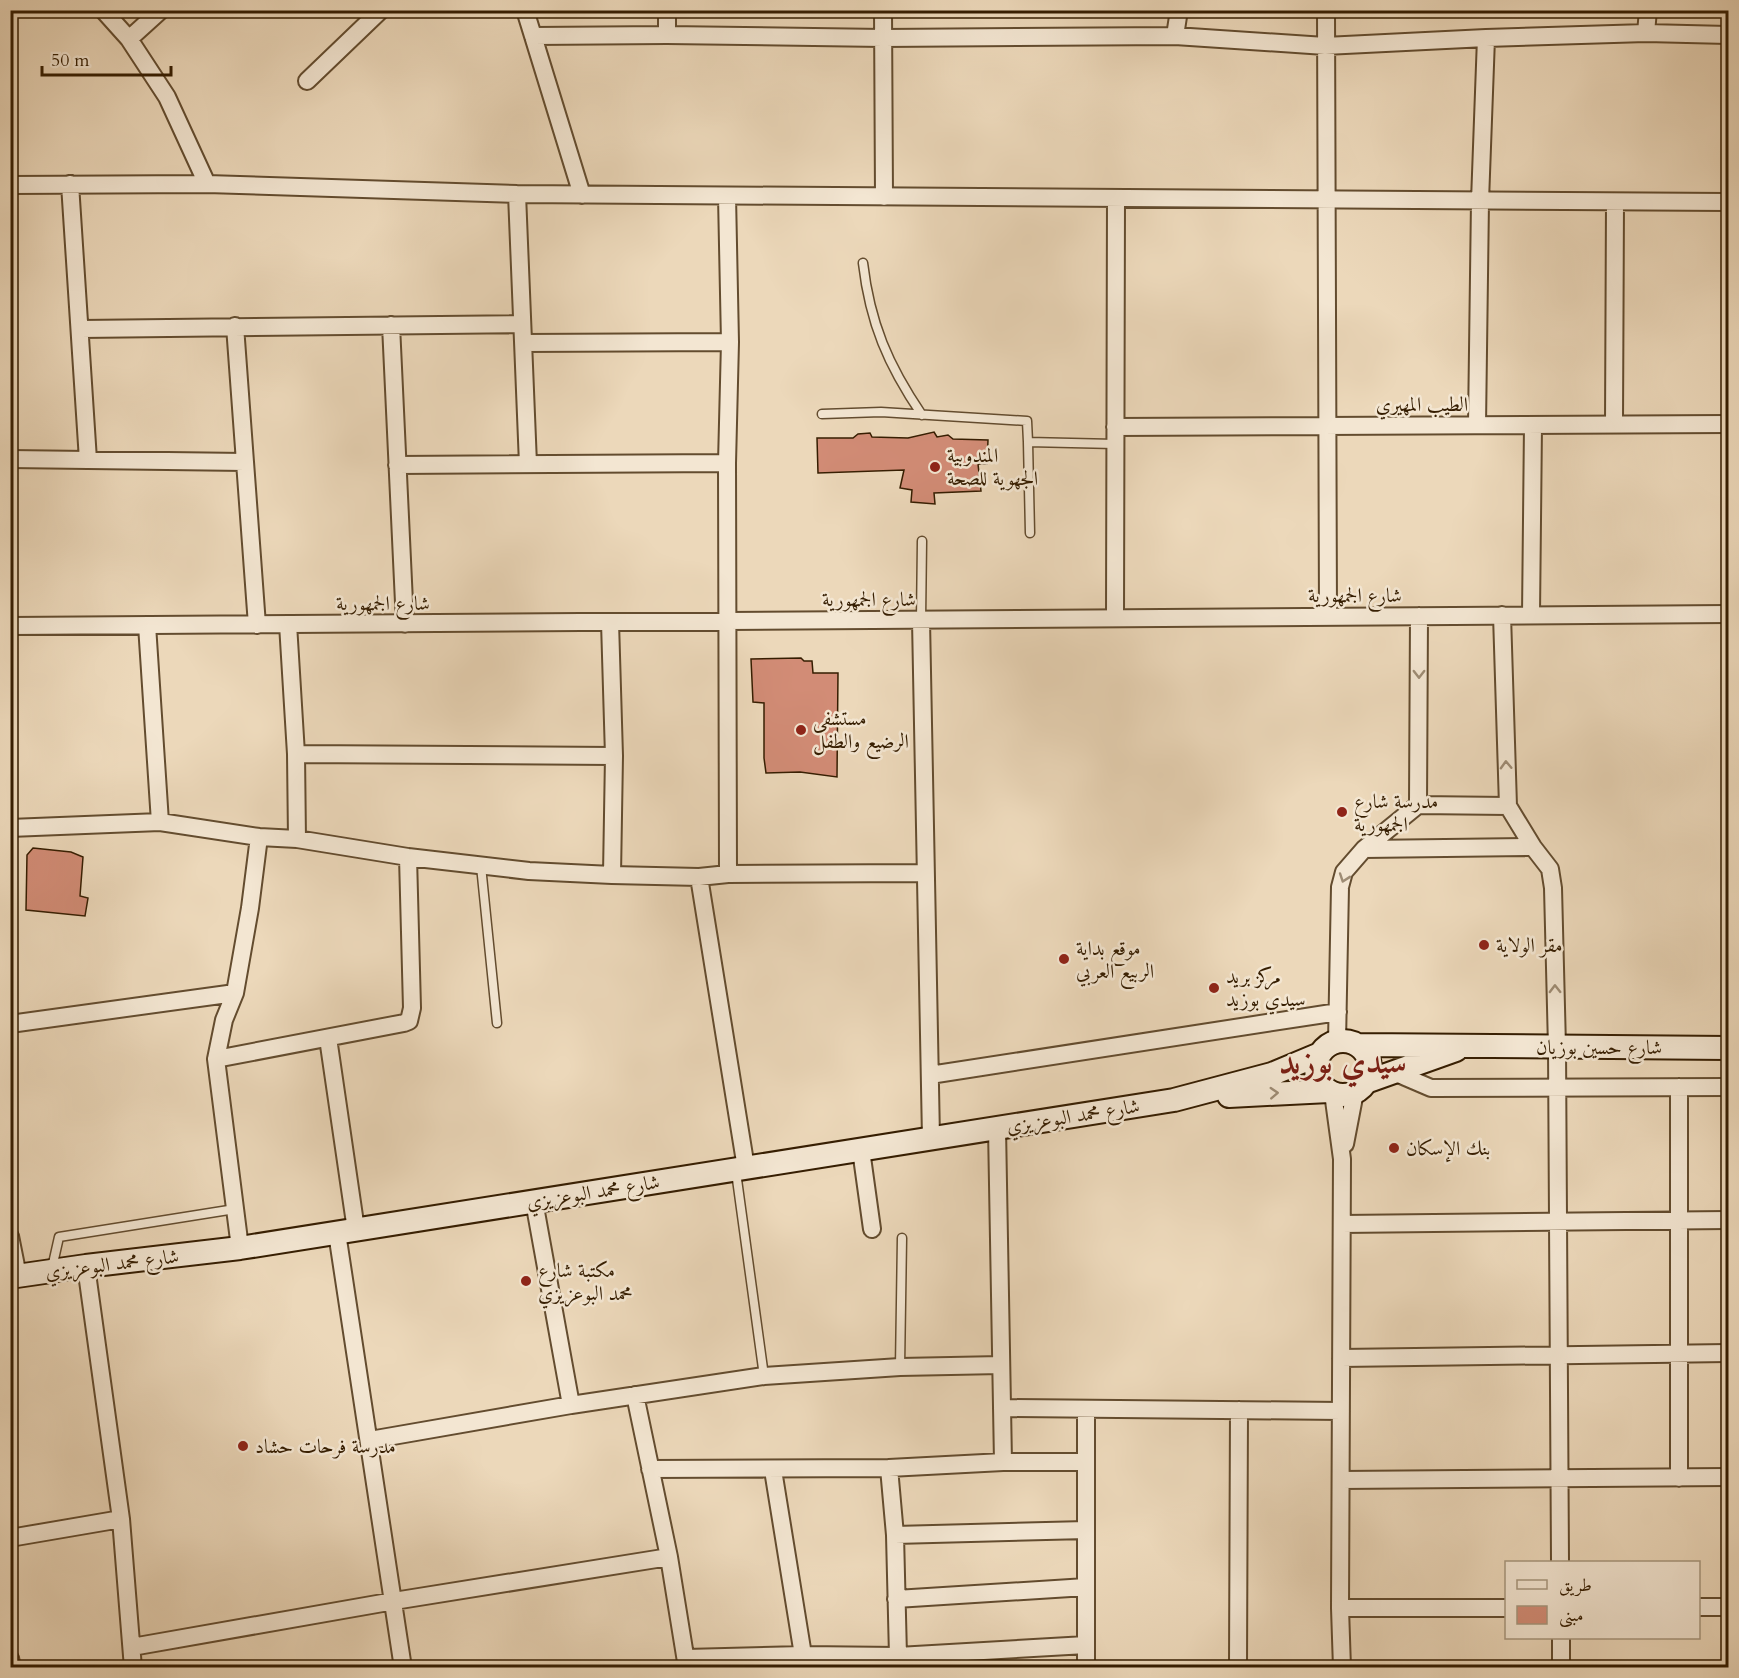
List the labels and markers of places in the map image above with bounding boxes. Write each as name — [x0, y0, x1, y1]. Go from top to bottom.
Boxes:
place label: المندوبية الجهوية للصحة — [947, 442, 1038, 492]
marker: المندوبية الجهوية للصحة — [928, 460, 942, 474]
place label: مستشفى الرضيع والطفل — [813, 705, 909, 759]
marker: مستشفى الرضيع والطفل — [794, 723, 808, 737]
place label: مدرسة شارع الجمهورية — [1354, 788, 1438, 838]
marker: مدرسة شارع الجمهورية — [1335, 805, 1349, 819]
place label: مقر الولاية — [1496, 932, 1563, 959]
place label: موقع بداية الربيع العربي — [1076, 935, 1154, 989]
marker: مقر الولاية — [1477, 938, 1491, 952]
marker: موقع بداية الربيع العربي — [1057, 952, 1071, 966]
place label: مركز بريد سيدي بوزيد — [1226, 963, 1306, 1015]
marker: مركز بريد سيدي بوزيد — [1207, 981, 1221, 995]
place label: بنك الإسكان — [1406, 1135, 1490, 1163]
marker: بنك الإسكان — [1387, 1141, 1401, 1155]
place label: مكتبة شارع محمد البوعزيزي — [538, 1257, 633, 1309]
marker: مكتبة شارع محمد البوعزيزي — [519, 1274, 533, 1288]
place label: مدرسة فرحات حشاد — [255, 1433, 396, 1460]
marker: مدرسة فرحات حشاد — [236, 1439, 250, 1453]

